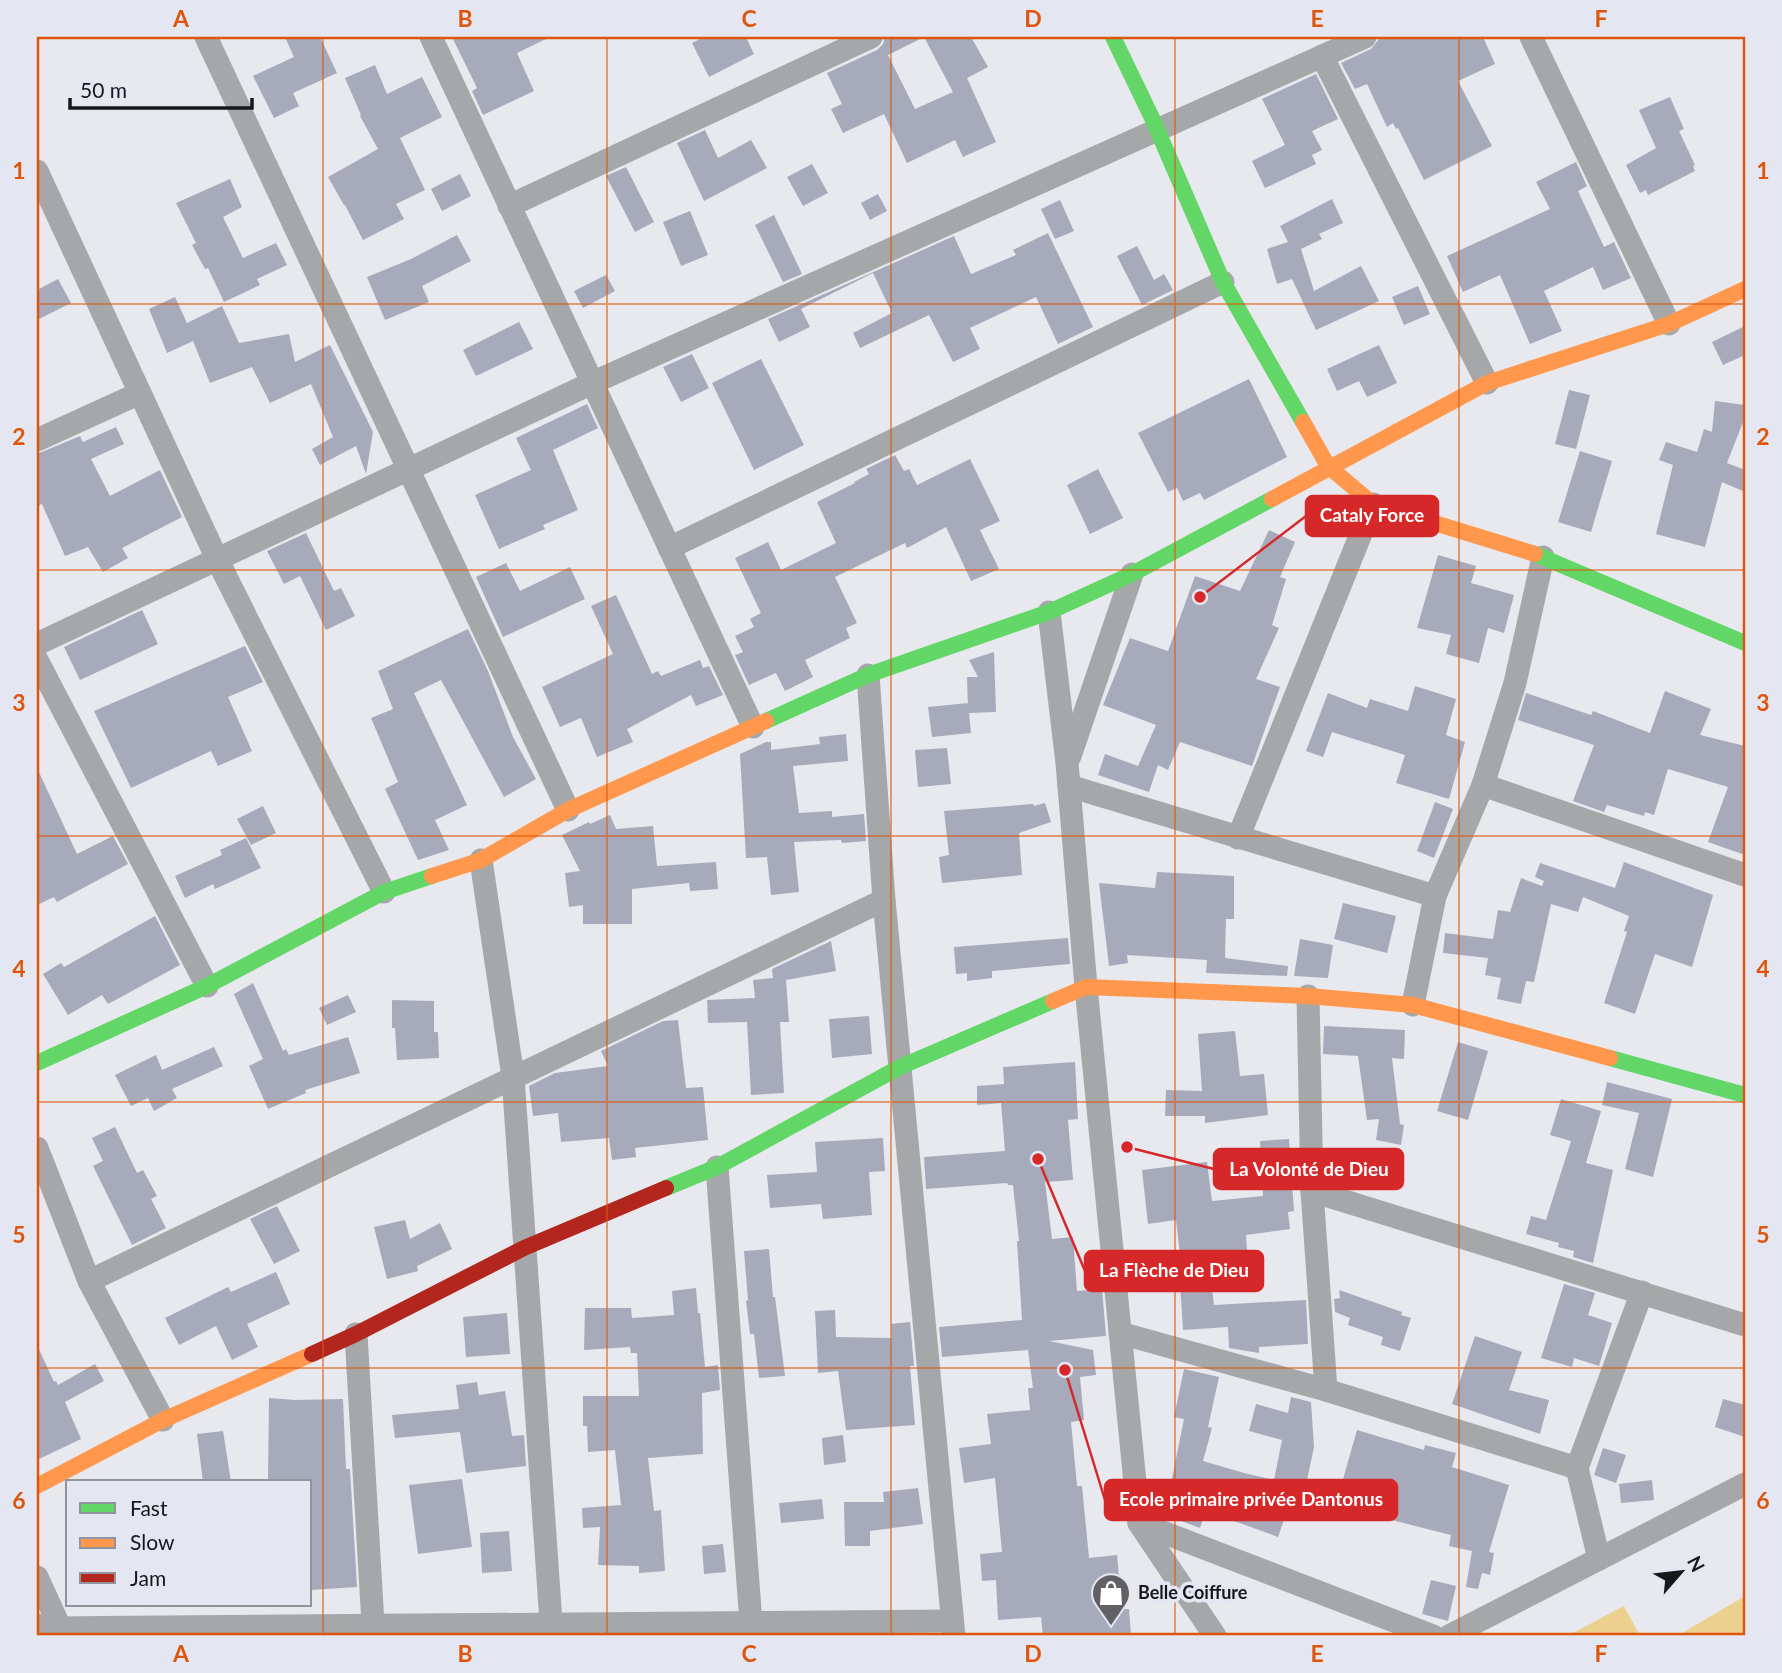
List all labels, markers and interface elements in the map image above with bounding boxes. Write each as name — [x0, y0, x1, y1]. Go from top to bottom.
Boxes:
text: A — [172, 4, 190, 32]
text: B — [457, 4, 473, 32]
text: C — [741, 4, 757, 32]
text: D — [1024, 4, 1042, 32]
text: E — [1310, 4, 1324, 32]
text: F — [1594, 4, 1608, 32]
scale bar — [70, 66, 252, 110]
text: 50 m — [80, 77, 127, 102]
text: 1 — [12, 156, 26, 184]
text: 1 — [1756, 156, 1770, 184]
text: 2 — [12, 422, 26, 450]
text: 2 — [1756, 422, 1770, 450]
callout: Cataly Force — [1306, 496, 1438, 536]
text: Cataly Force — [1320, 503, 1424, 526]
text: 3 — [12, 688, 26, 716]
text: 3 — [1756, 688, 1770, 716]
text: 4 — [12, 954, 26, 982]
text: 4 — [1756, 954, 1770, 982]
callout: La Volonté de Dieu — [1214, 1149, 1403, 1189]
text: La Volonté de Dieu — [1229, 1157, 1389, 1180]
text: 5 — [12, 1220, 26, 1248]
text: 5 — [1756, 1220, 1770, 1248]
callout: La Flèche de Dieu — [1085, 1251, 1263, 1291]
text: La Flèche de Dieu — [1099, 1258, 1249, 1281]
legend — [66, 1480, 312, 1606]
callout: Ecole primaire privée Dantonus — [1105, 1480, 1397, 1520]
text: 6 — [12, 1486, 26, 1514]
text: 6 — [1756, 1486, 1770, 1514]
text: Ecole primaire privée Dantonus — [1119, 1487, 1383, 1510]
text: Fast — [130, 1495, 168, 1520]
text: Slow — [130, 1529, 175, 1554]
north arrow — [1646, 1536, 1716, 1606]
text: N — [1683, 1552, 1710, 1576]
text: Jam — [130, 1565, 166, 1590]
shop icon: Belle Coiffure — [1090, 1572, 1132, 1627]
place label: Belle Coiffure — [1138, 1581, 1248, 1603]
text: A — [172, 1639, 190, 1667]
text: B — [457, 1639, 473, 1667]
text: C — [741, 1639, 757, 1667]
text: D — [1024, 1639, 1042, 1667]
text: E — [1310, 1639, 1324, 1667]
text: F — [1594, 1639, 1608, 1667]

